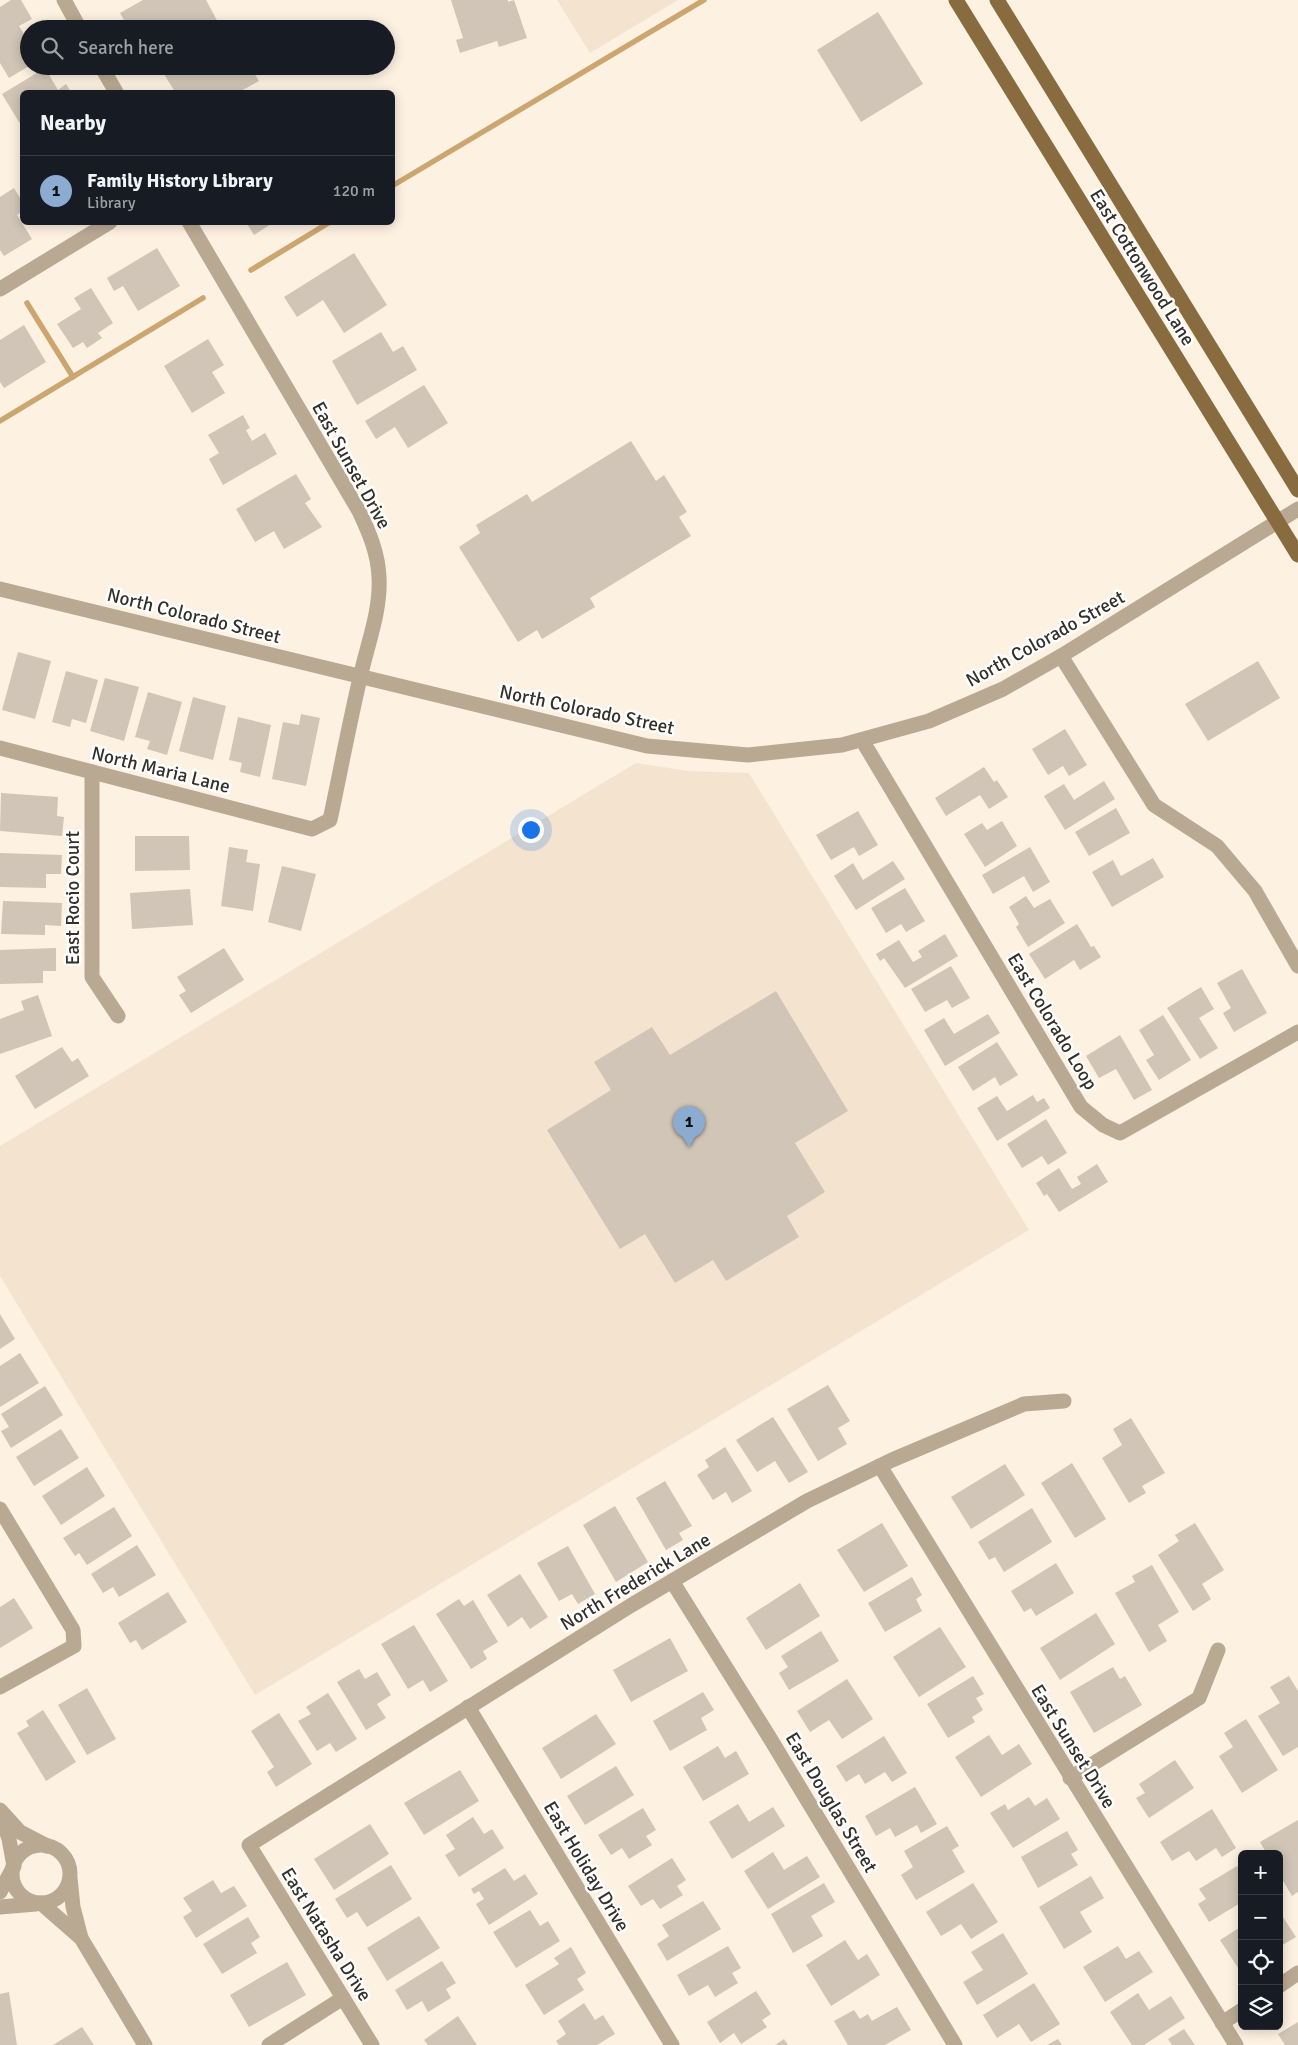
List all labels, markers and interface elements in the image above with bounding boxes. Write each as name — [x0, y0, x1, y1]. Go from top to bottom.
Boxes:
search box — [20, 20, 395, 75]
icon: search — [38, 34, 66, 62]
text: Search here — [78, 36, 174, 60]
text: Nearby — [40, 110, 106, 136]
text: Family History Library — [87, 169, 273, 193]
text: 1 — [52, 181, 60, 201]
text: 120 m — [333, 181, 375, 201]
street label: East Cottonwood Lane — [1084, 185, 1200, 350]
text: Library — [87, 193, 136, 213]
street label: East Sunset Drive — [306, 398, 396, 533]
street label: North Colorado Street — [105, 583, 283, 649]
street label: North Colorado Street — [962, 585, 1129, 692]
street label: North Colorado Street — [497, 680, 677, 740]
street label: North Maria Lane — [89, 741, 232, 799]
your location — [518, 817, 544, 843]
street label: East Rocio Court — [61, 830, 85, 965]
street label: East Colorado Loop — [1002, 949, 1103, 1094]
pin: 1 — [673, 1106, 705, 1147]
street label: North Frederick Lane — [556, 1528, 715, 1636]
street label: East Sunset Drive — [1025, 1680, 1121, 1813]
street label: East Douglas Street — [780, 1728, 883, 1877]
street label: East Holiday Drive — [538, 1797, 634, 1936]
map controls — [1238, 1850, 1283, 2030]
button: + — [1238, 1850, 1283, 1895]
street label: East Natasha Drive — [275, 1863, 377, 2006]
button: − — [1238, 1895, 1283, 1940]
button: locate — [1238, 1940, 1283, 1985]
button: layers — [1238, 1985, 1283, 2030]

